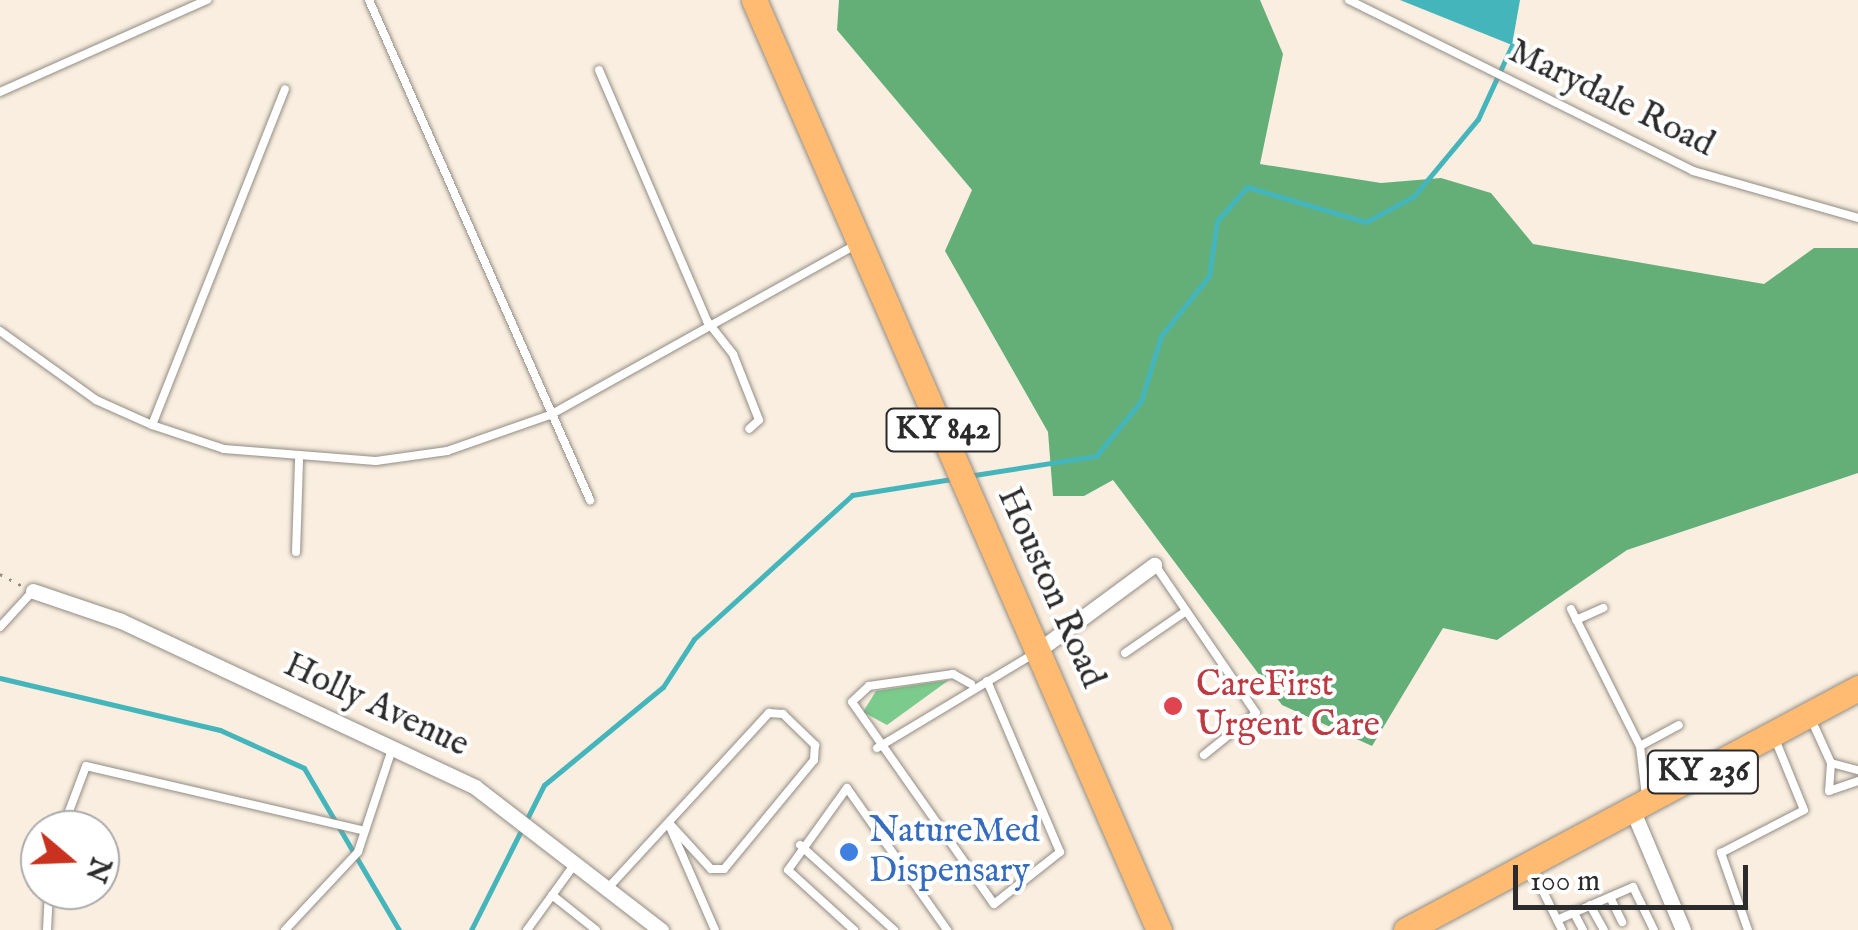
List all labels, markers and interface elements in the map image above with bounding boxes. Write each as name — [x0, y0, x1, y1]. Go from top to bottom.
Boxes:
street label: Marydale Road — [1501, 31, 1721, 167]
road number: KY 842 — [886, 403, 1000, 457]
street label: Houston Road — [987, 481, 1113, 695]
street label: Holly Avenue — [277, 645, 475, 767]
place label: CareFirst Urgent Care — [1196, 665, 1380, 747]
marker: CareFirst Urgent Care — [1160, 693, 1186, 719]
road number: KY 236 — [1646, 745, 1760, 799]
north arrow — [20, 810, 120, 910]
place label: NatureMed Dispensary — [869, 811, 1040, 893]
marker: NatureMed Dispensary — [838, 841, 860, 863]
scale bar — [1518, 845, 1753, 907]
text: N — [76, 852, 117, 886]
text: 100 m — [1530, 863, 1600, 901]

